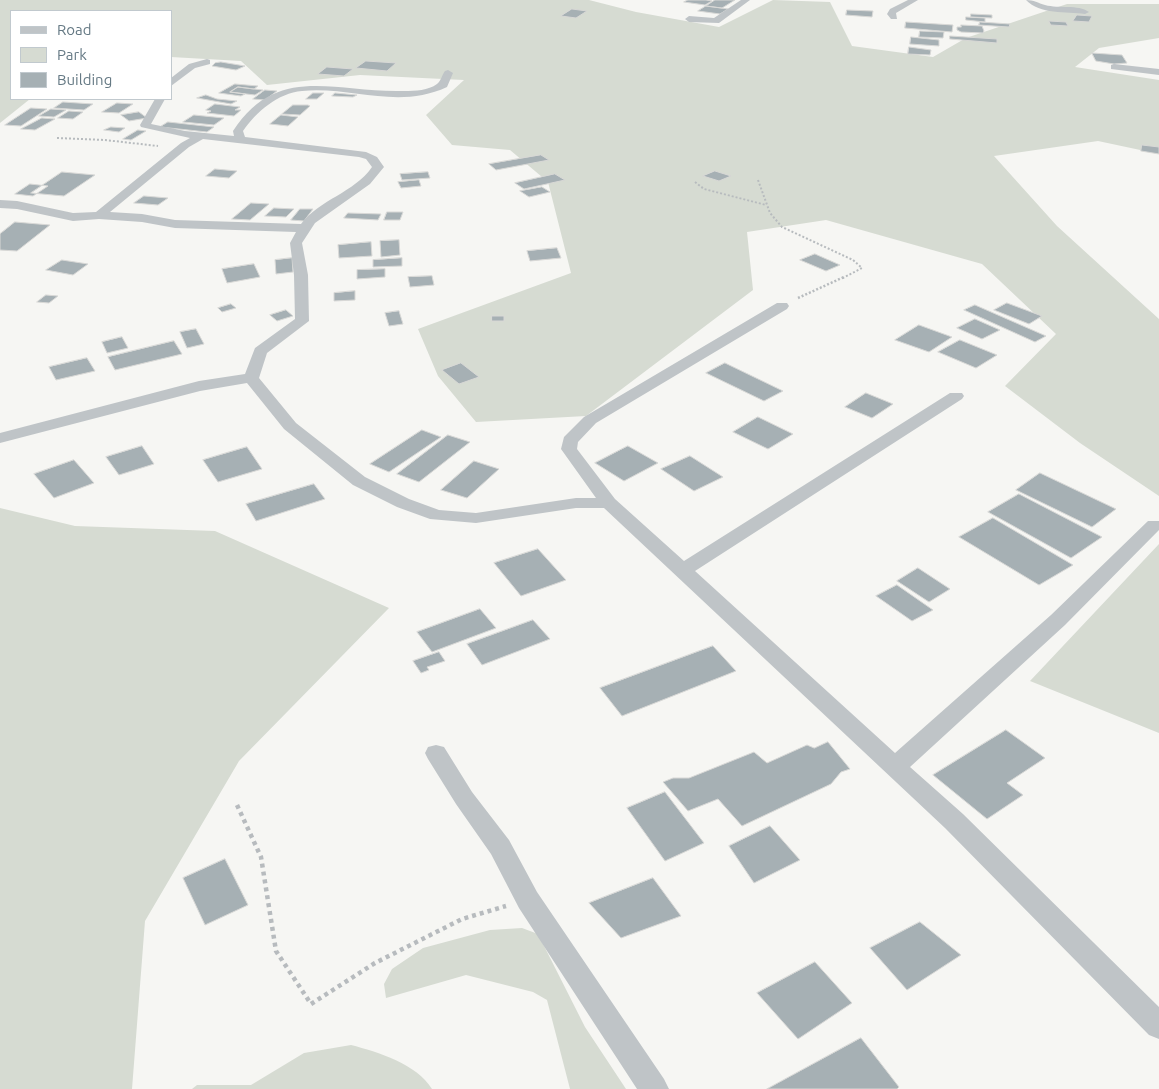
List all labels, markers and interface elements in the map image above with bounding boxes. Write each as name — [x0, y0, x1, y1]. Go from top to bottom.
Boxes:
legend — [10, 10, 172, 100]
text: Road — [57, 21, 92, 38]
text: Park — [57, 46, 87, 63]
text: Building — [57, 71, 112, 88]

